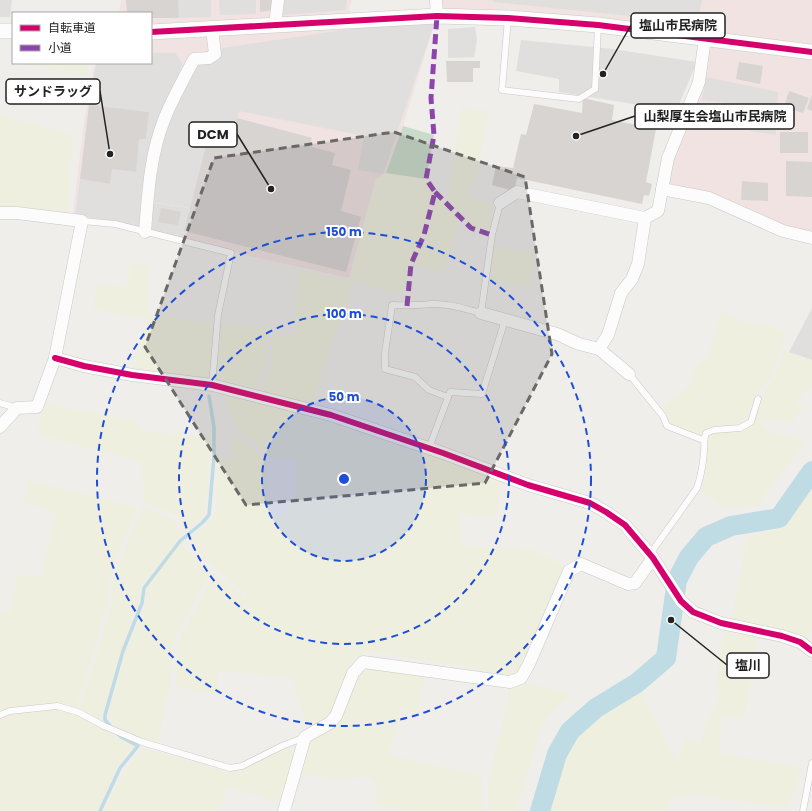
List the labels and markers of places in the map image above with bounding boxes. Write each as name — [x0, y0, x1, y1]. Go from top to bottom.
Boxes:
callout: 塩山市民病院 — [631, 13, 725, 38]
callout: サンドラッグ — [6, 79, 100, 104]
callout: 山梨厚生会塩山市民病院 — [635, 104, 794, 129]
callout: DCM — [189, 122, 237, 147]
centre of rings — [337, 472, 351, 486]
callout: 塩川 — [727, 653, 769, 678]

